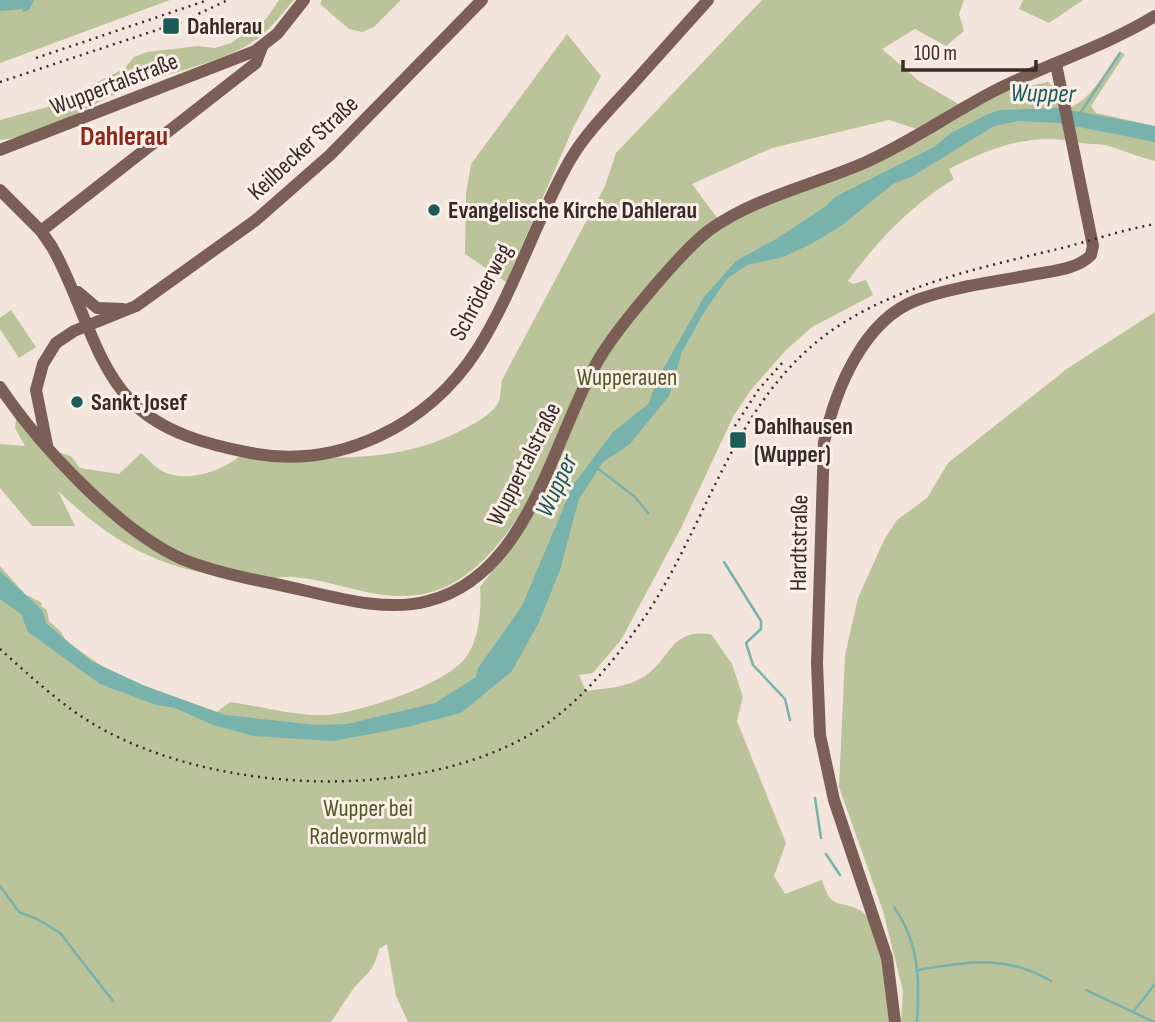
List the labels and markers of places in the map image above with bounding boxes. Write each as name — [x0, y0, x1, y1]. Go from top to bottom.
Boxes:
place label: Dahlerau — [187, 12, 262, 41]
marker: Dahlerau — [161, 16, 181, 36]
place label: Evangelische Kirche Dahlerau — [448, 196, 697, 225]
marker: Evangelische Kirche Dahlerau — [426, 202, 442, 218]
place label: Sankt Josef — [91, 388, 188, 417]
marker: Sankt Josef — [69, 394, 85, 410]
place label: Dahlhausen (Wupper) — [754, 412, 853, 469]
marker: Dahlhausen (Wupper) — [728, 430, 748, 450]

